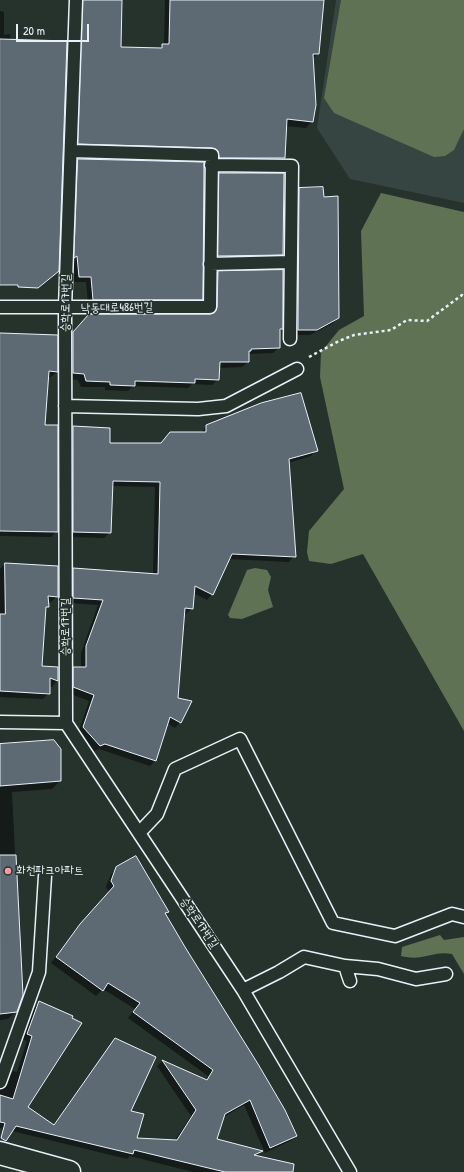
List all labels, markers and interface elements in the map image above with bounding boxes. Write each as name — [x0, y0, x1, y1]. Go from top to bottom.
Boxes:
scale bar — [18, 16, 91, 42]
text: 20 m — [23, 22, 45, 39]
street label: 승학로17번길 — [58, 274, 74, 332]
street label: 낙동대로486번길 — [81, 300, 153, 316]
street label: 승학로17번길 — [59, 598, 73, 656]
place label: 화천파크아파트 — [16, 864, 84, 878]
marker: 화천파크아파트 — [3, 866, 13, 876]
street label: 승학로17번길 — [177, 895, 221, 951]

